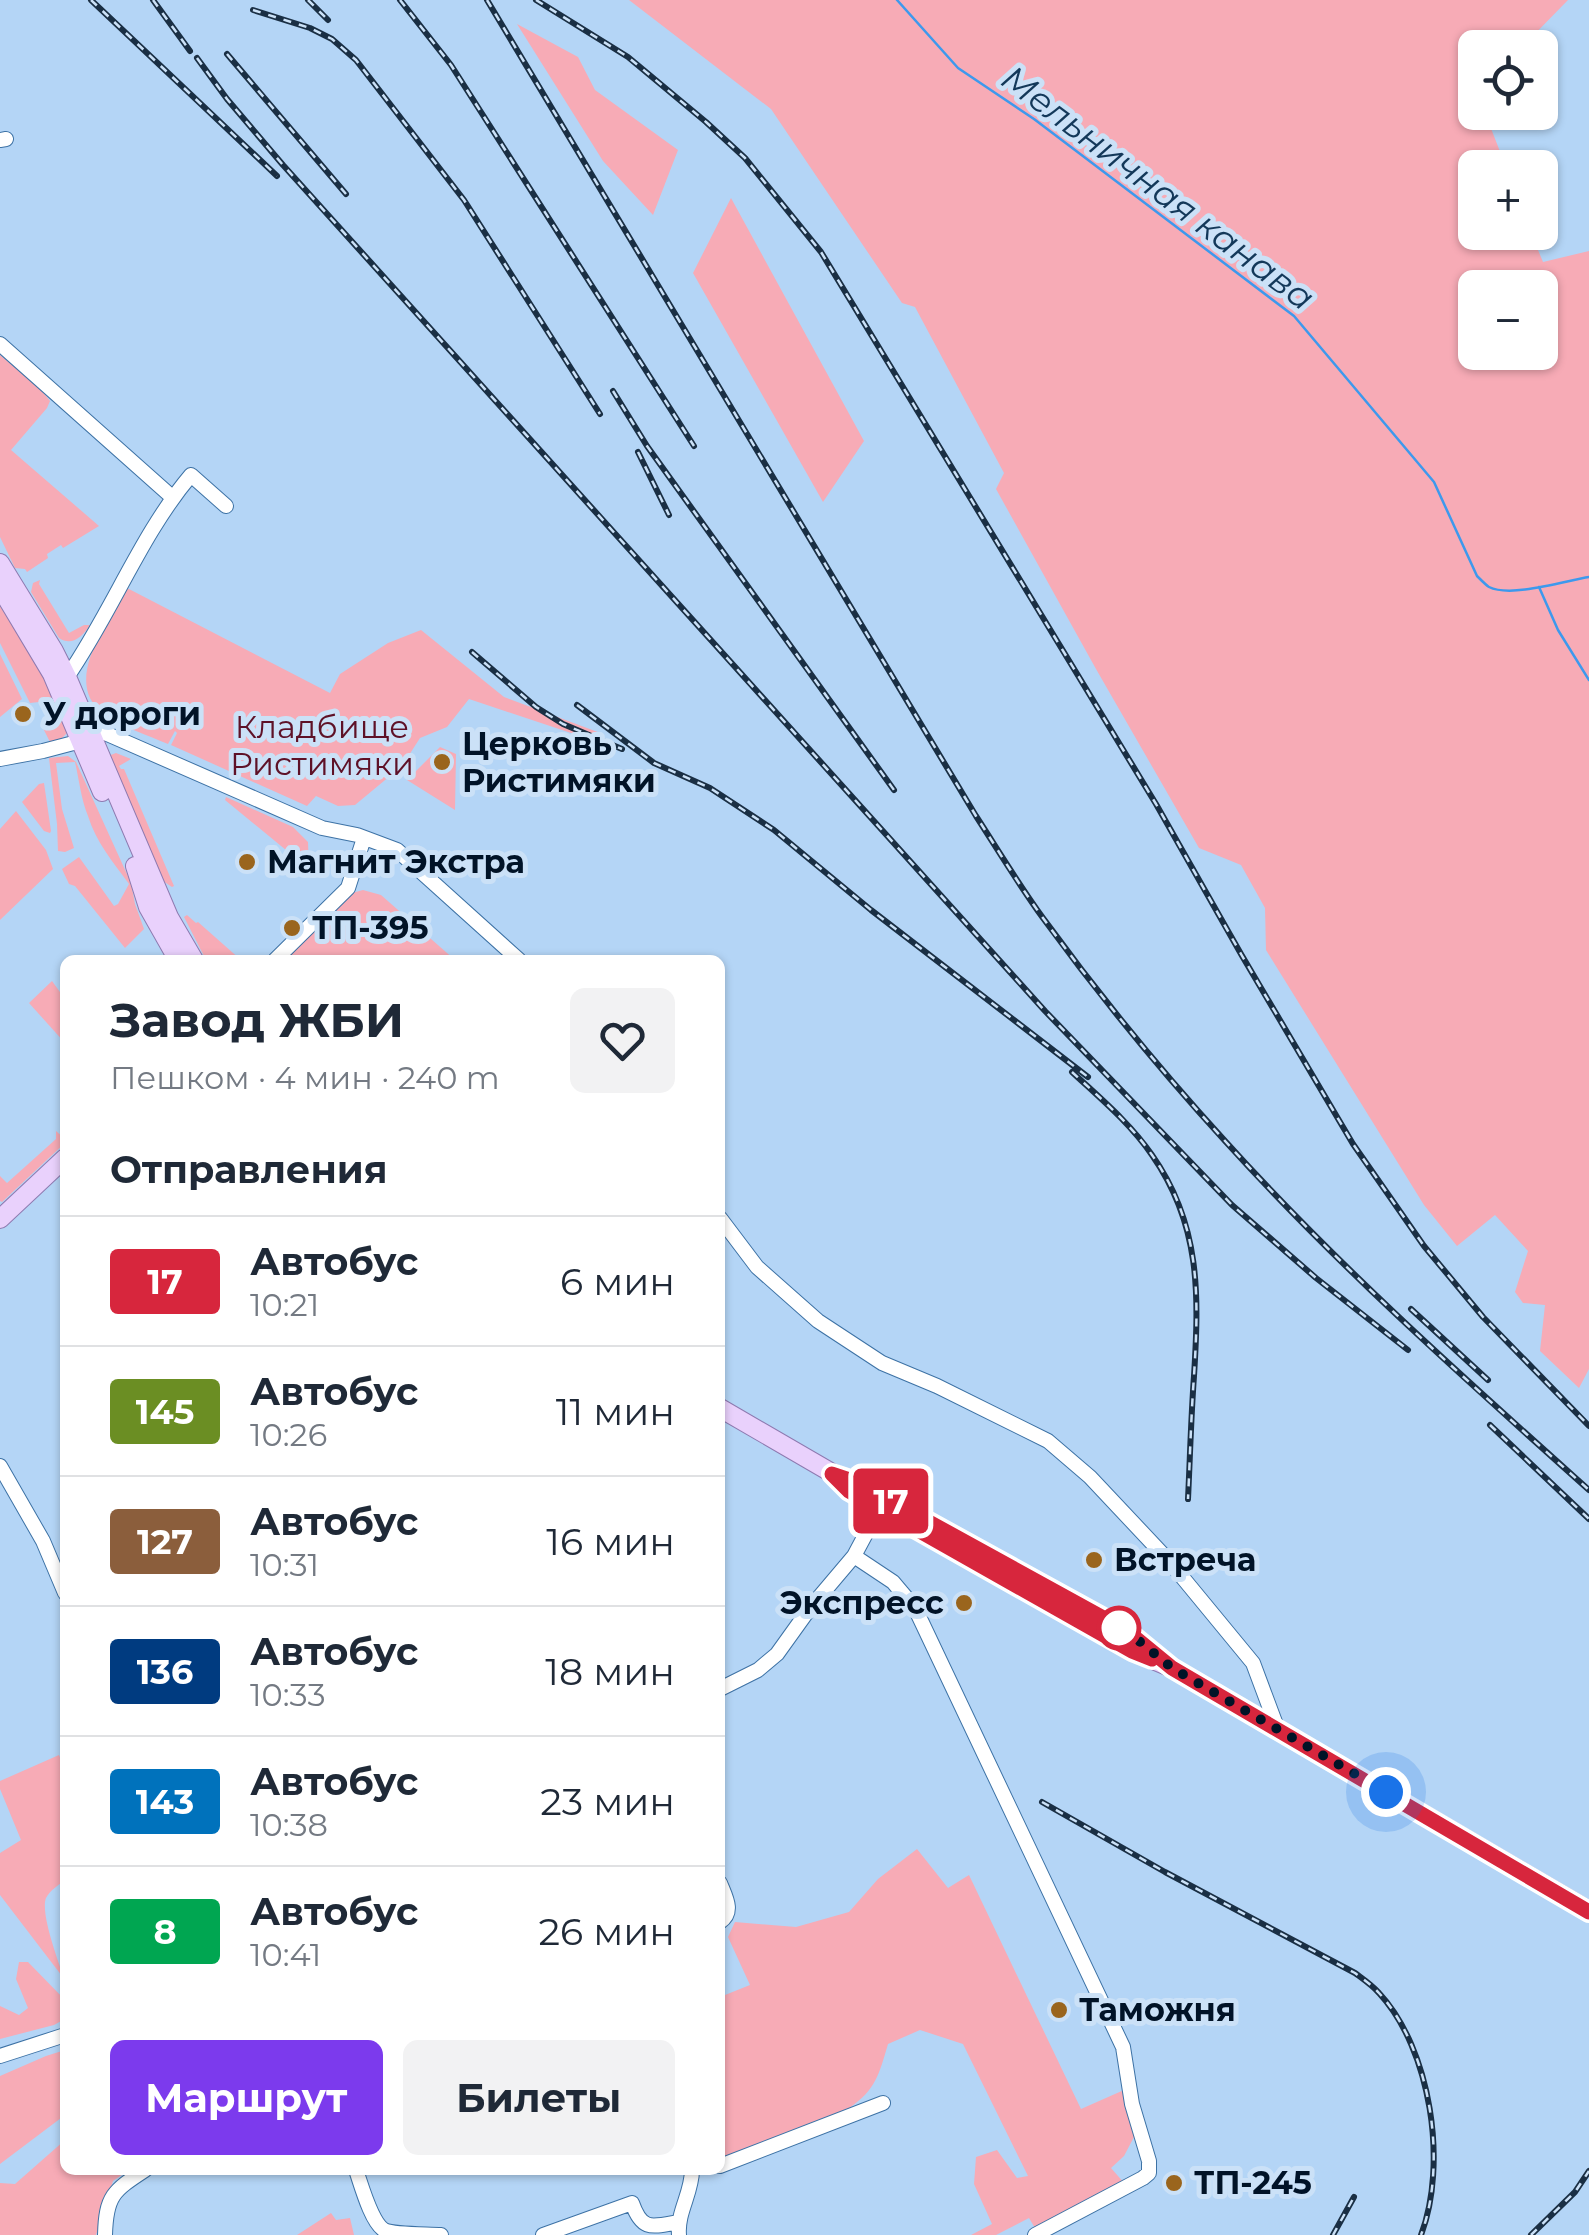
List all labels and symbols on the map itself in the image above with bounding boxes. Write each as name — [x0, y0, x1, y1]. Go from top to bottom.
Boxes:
water label: Мельничная канава — [993, 56, 1323, 319]
place label: У дороги — [43, 694, 201, 733]
marker: У дороги — [12, 703, 34, 725]
park label: Кладбище Ристимяки — [230, 707, 414, 783]
place label: Церковь Ристимяки — [462, 724, 656, 800]
marker: Церковь Ристимяки — [431, 751, 453, 773]
place label: Магнит Экстра — [267, 842, 525, 881]
marker: Магнит Экстра — [236, 851, 258, 873]
place label: ТП-395 — [312, 908, 428, 947]
marker: ТП-395 — [281, 917, 303, 939]
line badge: 17 — [846, 1468, 936, 1534]
place label: Встреча — [1114, 1540, 1256, 1579]
marker: Встреча — [1083, 1549, 1105, 1571]
place label: Экспресс — [780, 1583, 944, 1622]
marker: Экспресс — [953, 1592, 975, 1614]
unlabelled marker — [1098, 1607, 1140, 1649]
your location — [1361, 1767, 1411, 1817]
place label: Таможня — [1079, 1990, 1236, 2029]
marker: Таможня — [1048, 1999, 1070, 2021]
place label: ТП-245 — [1194, 2163, 1312, 2202]
marker: ТП-245 — [1163, 2172, 1185, 2194]

